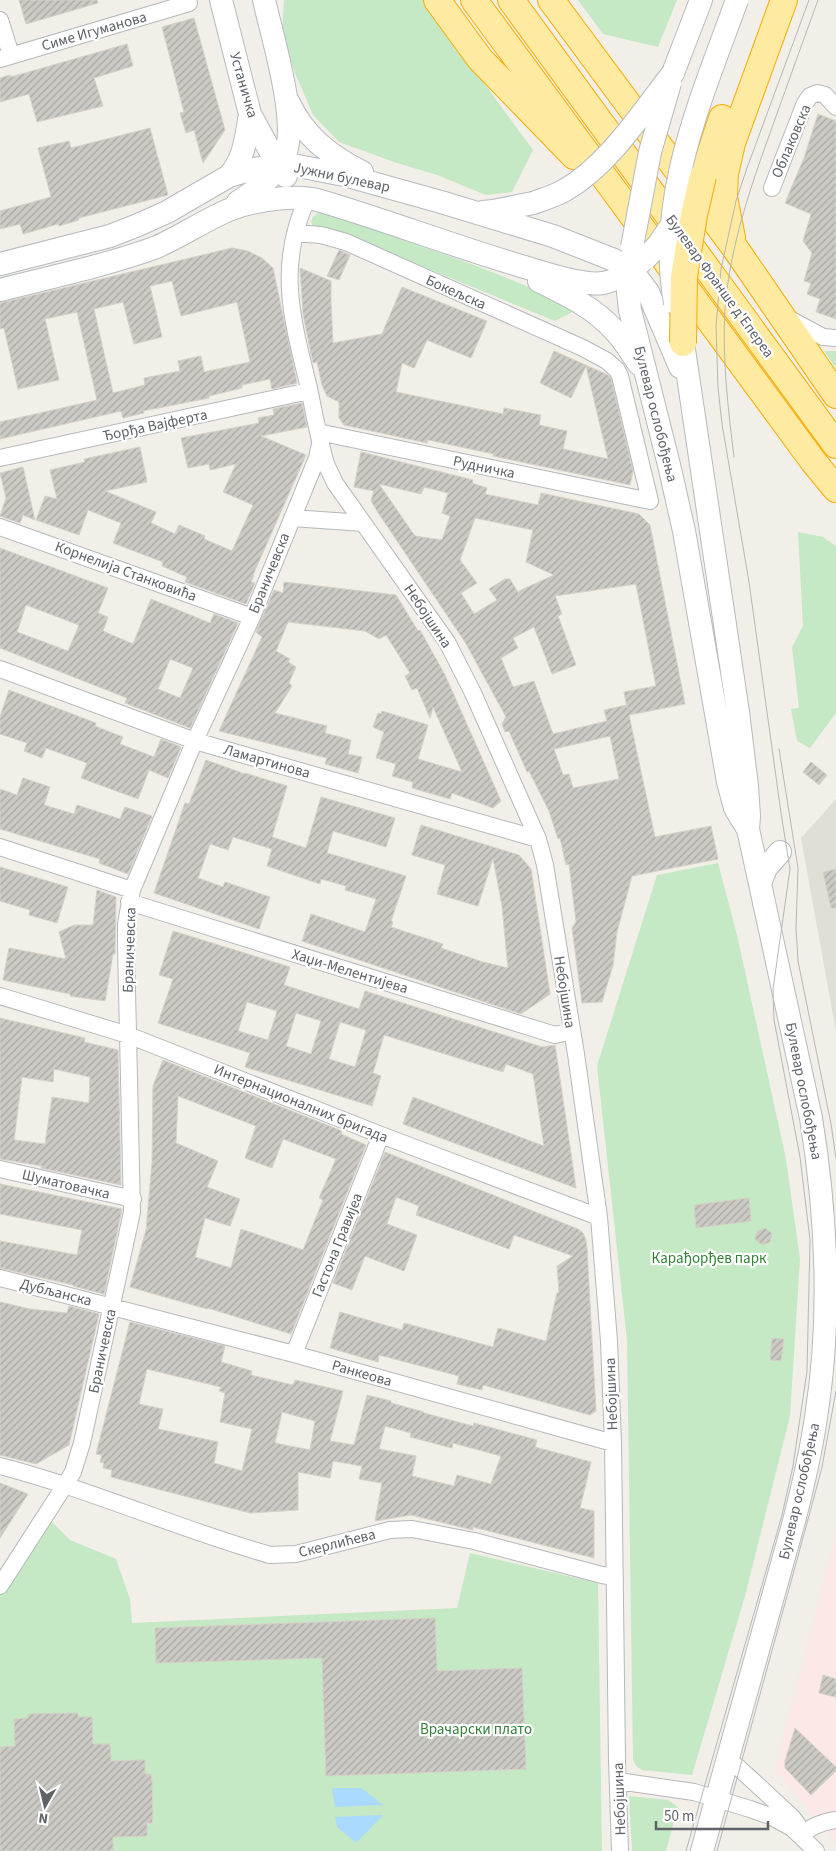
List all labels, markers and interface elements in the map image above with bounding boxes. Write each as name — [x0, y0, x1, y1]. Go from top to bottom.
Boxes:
street label: Симе Игуманова — [39, 6, 149, 57]
street label: Устаничка — [224, 50, 263, 120]
street label: Облаковска — [767, 101, 816, 181]
street label: Јужни булевар — [292, 157, 392, 198]
street label: Булевар Франше д'Епереа — [660, 210, 779, 362]
street label: Бокељска — [422, 270, 489, 315]
street label: Булевар ослобођења — [628, 344, 683, 484]
street label: Ђорђа Вајферта — [101, 404, 209, 447]
street label: Рудничка — [451, 451, 517, 484]
street label: Браничевска — [244, 530, 295, 617]
street label: Корнелија Станковића — [52, 536, 200, 607]
street label: Небојшина — [398, 580, 457, 652]
street label: Ламартинова — [221, 739, 313, 784]
street label: Браничевска — [118, 907, 141, 993]
street label: Хаџи-Мелентијева — [289, 944, 411, 999]
street label: Небојшина — [548, 954, 581, 1030]
street label: Булевар ослобођења — [780, 1021, 827, 1162]
street label: Интернационалних бригада — [211, 1059, 391, 1148]
street label: Шуматовачка — [20, 1164, 112, 1205]
street label: Гастона Гравијеа — [307, 1190, 368, 1301]
park label: Карађорђев парк — [652, 1248, 767, 1269]
street label: Дубљанска — [18, 1273, 94, 1312]
street label: Браничевска — [83, 1307, 122, 1395]
street label: Ранкеова — [329, 1355, 394, 1392]
street label: Небојшина — [600, 1357, 623, 1431]
street label: Булевар ослобођења — [774, 1421, 825, 1561]
street label: Скерлићева — [296, 1524, 378, 1563]
park label: Врачарски плато — [420, 1719, 532, 1740]
street label: Небојшина — [608, 1762, 631, 1836]
north arrow — [20, 1781, 70, 1831]
scale bar — [656, 1798, 768, 1830]
text: 50 m — [664, 1806, 694, 1827]
text: N — [37, 1807, 49, 1828]

